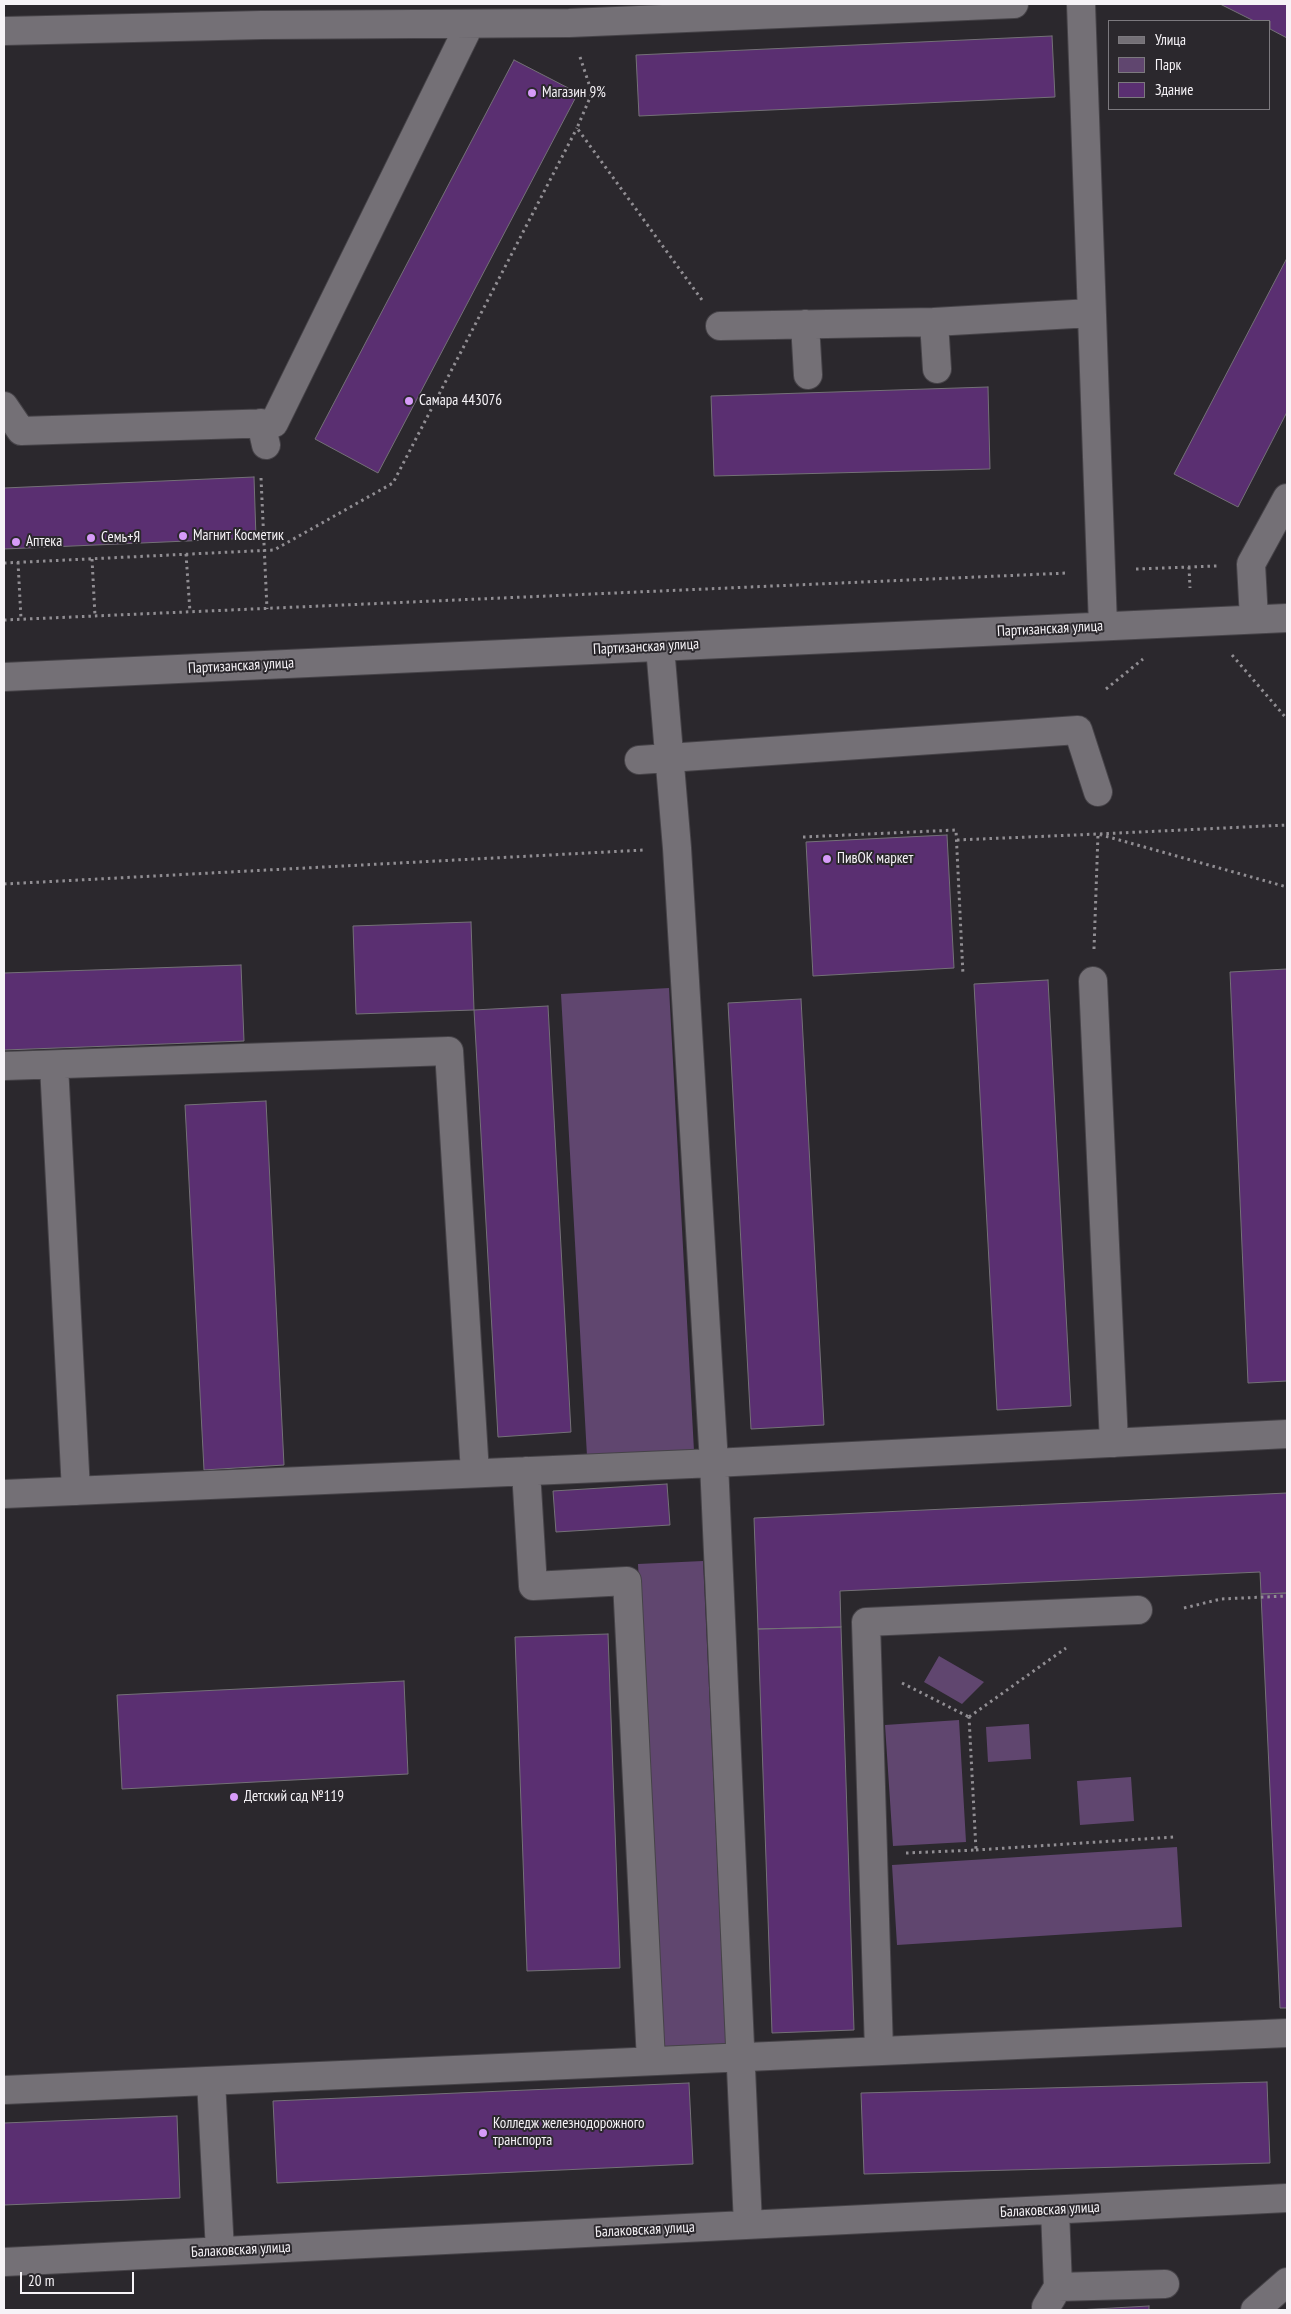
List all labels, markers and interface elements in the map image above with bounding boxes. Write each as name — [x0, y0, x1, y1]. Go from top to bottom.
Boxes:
legend — [1108, 20, 1271, 110]
text: Улица — [1155, 30, 1186, 49]
text: Парк — [1155, 55, 1181, 74]
text: Здание — [1155, 80, 1193, 99]
place label: Магазин 9% — [542, 84, 606, 102]
marker: Магазин 9% — [526, 87, 538, 99]
place label: Самара 443076 — [419, 392, 502, 410]
marker: Самара 443076 — [403, 395, 415, 407]
place label: Магнит Косметик — [193, 527, 284, 545]
place label: Семь+Я — [101, 529, 140, 547]
marker: Магнит Косметик — [177, 530, 189, 542]
marker: Семь+Я — [85, 532, 97, 544]
place label: Аптека — [26, 533, 62, 551]
marker: Аптека — [10, 536, 22, 548]
street label: Партизанская улица — [996, 617, 1104, 641]
street label: Партизанская улица — [592, 635, 700, 659]
street label: Партизанская улица — [187, 654, 295, 678]
place label: ПивОК маркет — [837, 850, 913, 868]
marker: ПивОК маркет — [821, 853, 833, 865]
place label: Детский сад №119 — [244, 1788, 344, 1806]
marker: Детский сад №119 — [228, 1791, 240, 1803]
place label: Колледж железнодорожного транспорта — [493, 2115, 644, 2150]
marker: Колледж железнодорожного транспорта — [477, 2127, 489, 2139]
street label: Балаковская улица — [1000, 2198, 1100, 2222]
street label: Балаковская улица — [595, 2218, 695, 2242]
street label: Балаковская улица — [191, 2238, 291, 2262]
scale bar — [22, 2262, 136, 2294]
text: 20 m — [28, 2271, 54, 2290]

